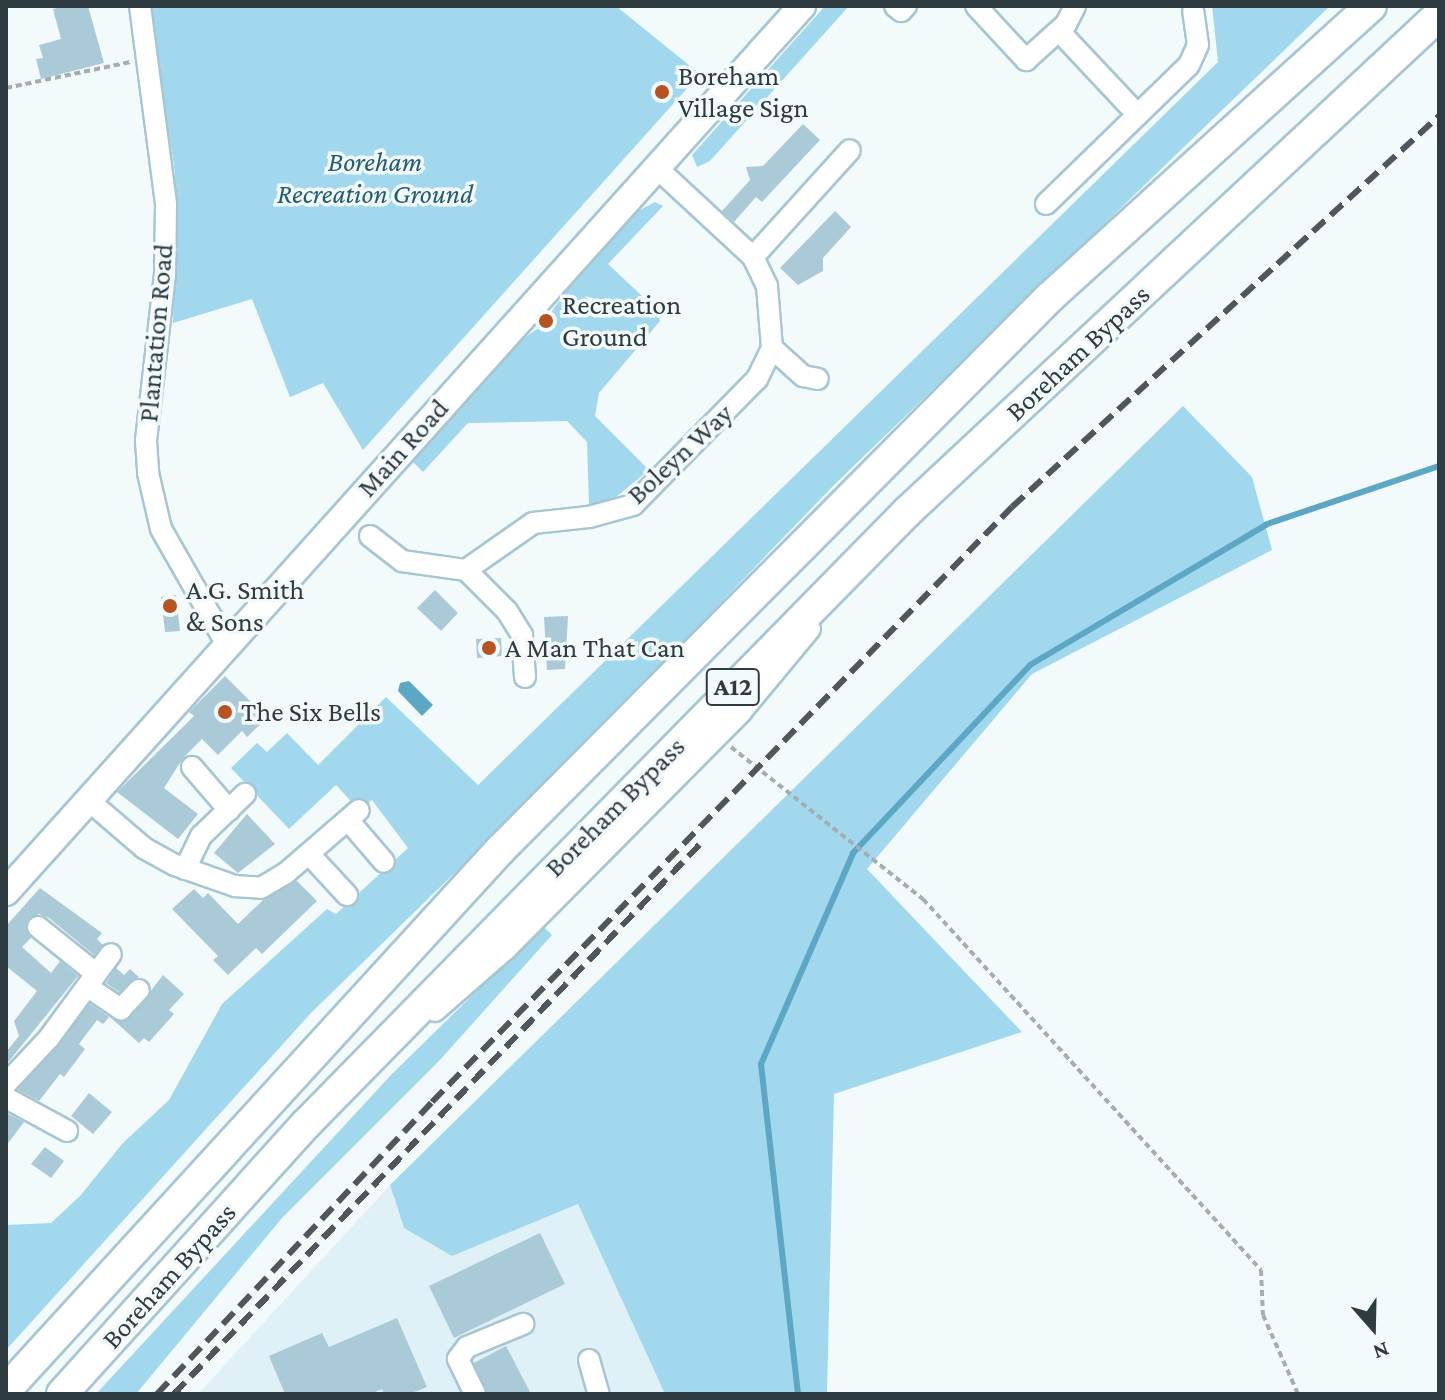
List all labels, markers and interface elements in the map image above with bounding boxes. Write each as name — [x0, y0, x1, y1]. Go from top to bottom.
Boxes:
place label: Boreham Village Sign — [678, 59, 808, 125]
marker: Boreham Village Sign — [653, 83, 671, 101]
park label: Boreham Recreation Ground — [277, 145, 473, 211]
street label: Plantation Road — [131, 242, 181, 424]
street label: Boreham Bypass — [999, 278, 1157, 428]
place label: Recreation Ground — [562, 288, 681, 354]
marker: Recreation Ground — [537, 312, 555, 330]
street label: Main Road — [350, 392, 456, 504]
street label: Boleyn Way — [620, 397, 740, 511]
place label: A.G. Smith & Sons — [186, 573, 304, 639]
marker: A.G. Smith & Sons — [161, 597, 179, 615]
place label: A Man That Can — [505, 631, 685, 665]
marker: A Man That Can — [480, 639, 498, 657]
road number: A12 — [705, 665, 761, 709]
place label: The Six Bells — [241, 695, 381, 729]
marker: The Six Bells — [216, 703, 234, 721]
street label: Boreham Bypass — [538, 730, 692, 884]
street label: Boreham Bypass — [95, 1196, 243, 1356]
north arrow — [1333, 1288, 1413, 1368]
text: N — [1370, 1337, 1393, 1365]

